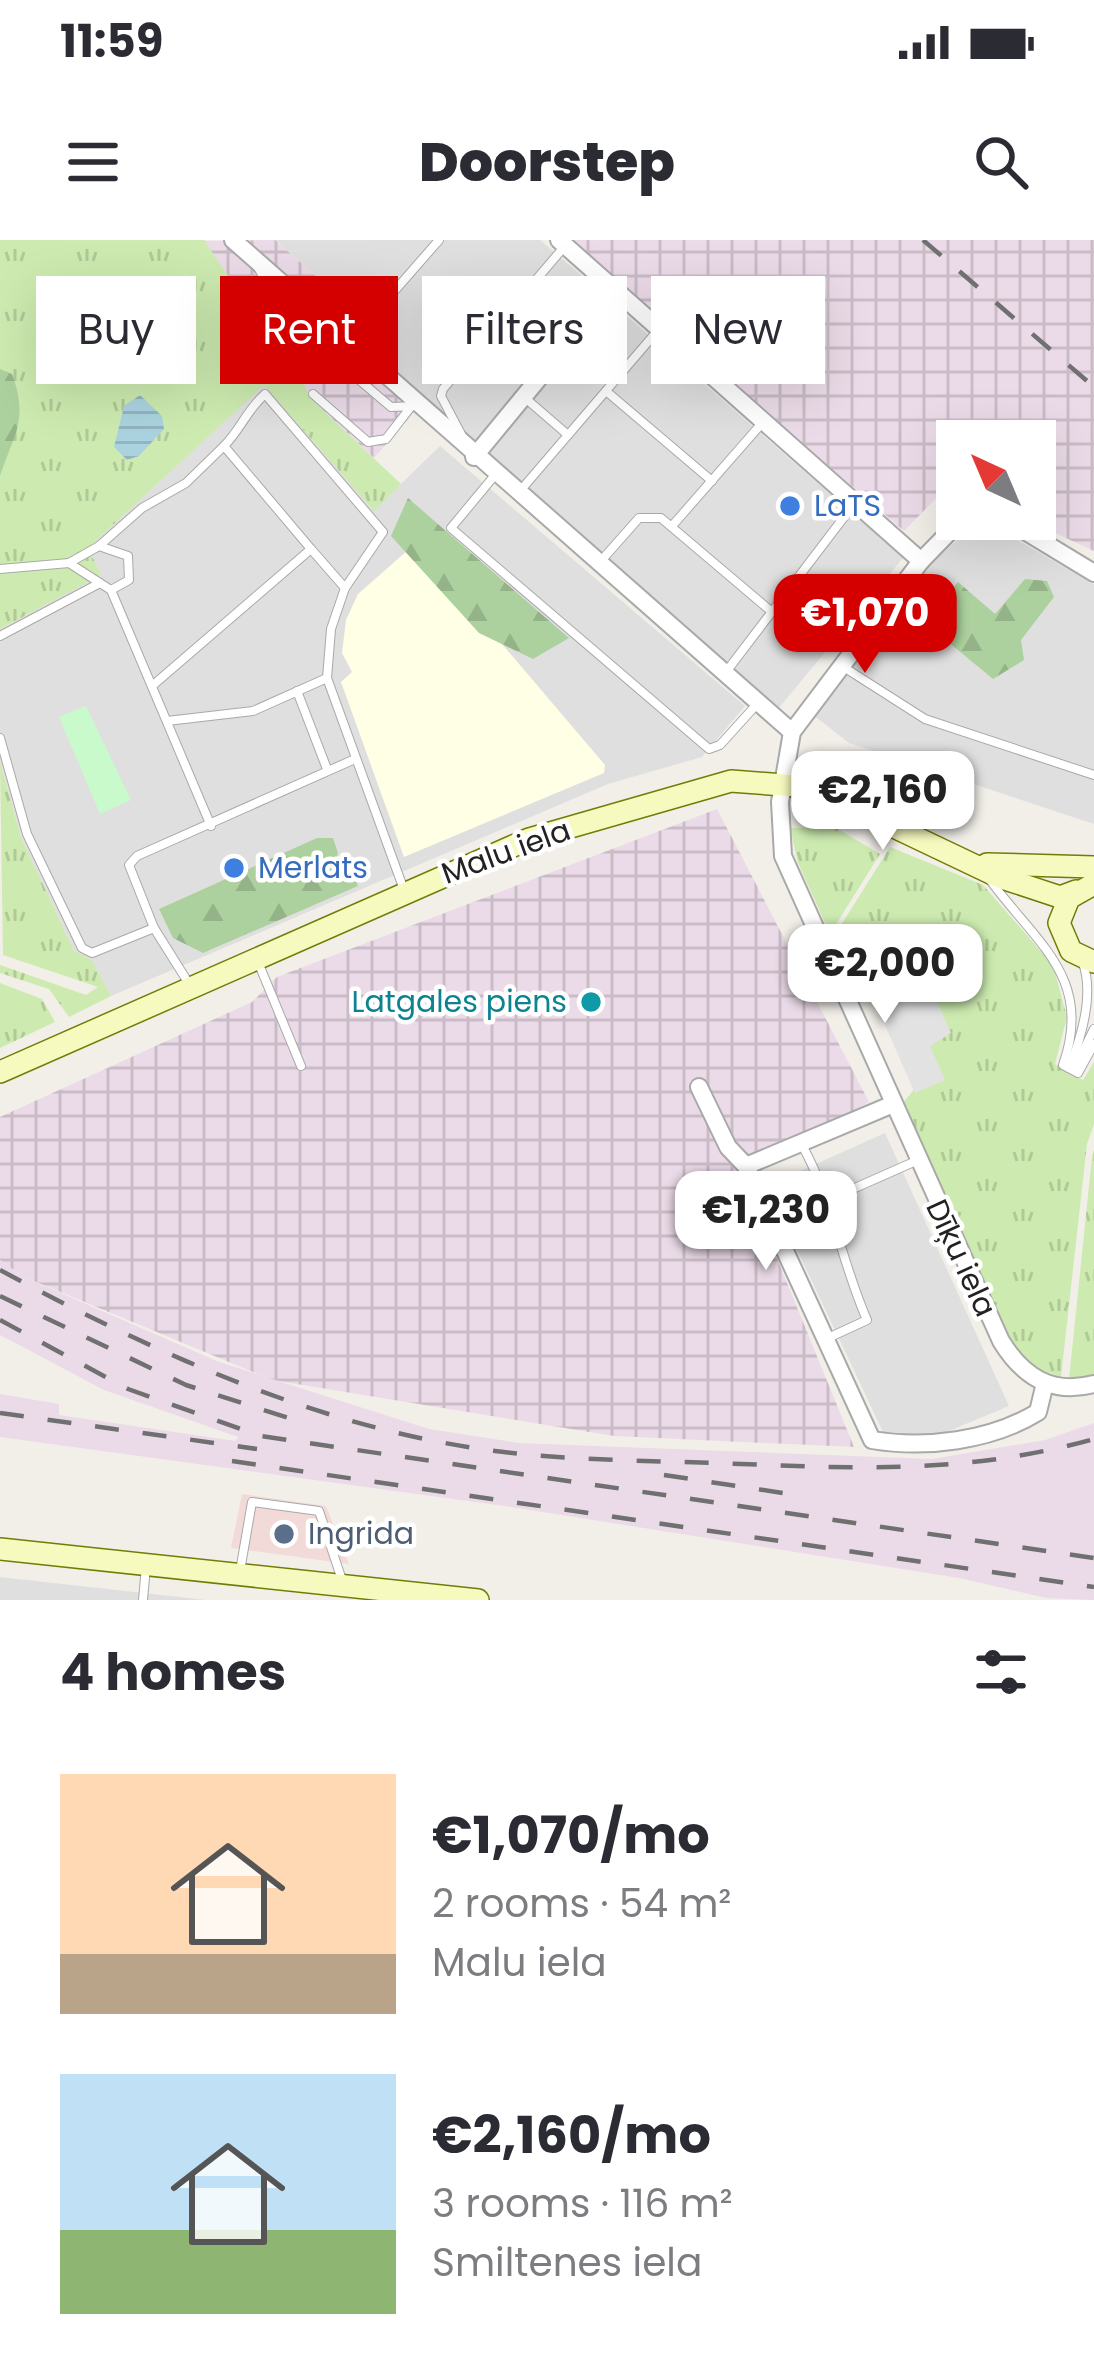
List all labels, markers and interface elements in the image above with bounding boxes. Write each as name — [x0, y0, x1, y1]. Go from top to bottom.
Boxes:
text: 11:59 — [60, 10, 164, 73]
text: Doorstep — [419, 124, 675, 200]
icon: menu — [60, 129, 126, 195]
icon: search — [968, 129, 1034, 195]
chip: Buy — [36, 276, 196, 384]
chip: Rent — [220, 276, 398, 384]
chip: Filters — [422, 276, 627, 384]
chip: New — [651, 276, 825, 384]
north arrow — [936, 420, 1056, 540]
map controls — [936, 420, 1056, 540]
place label: LaTS — [814, 484, 881, 527]
marker: LaTS — [777, 493, 803, 519]
pin: €1,070 — [767, 574, 963, 676]
text: €1,070 — [801, 585, 929, 640]
pin: €2,160 — [785, 751, 981, 853]
text: €2,160 — [818, 762, 948, 817]
street label: Malu iela — [435, 808, 576, 895]
place label: Merlats — [258, 846, 368, 889]
marker: Merlats — [221, 855, 247, 881]
pin: €2,000 — [787, 924, 983, 1026]
text: €2,000 — [815, 935, 955, 990]
place label: Latgales piens — [352, 980, 567, 1023]
marker: Latgales piens — [578, 989, 604, 1015]
pin: €1,230 — [668, 1171, 864, 1273]
text: €1,230 — [702, 1182, 830, 1237]
street label: Dīķu iela — [916, 1192, 1007, 1323]
place label: Ingrida — [308, 1512, 414, 1555]
marker: Ingrida — [271, 1521, 297, 1547]
text: 4 homes — [60, 1636, 286, 1708]
icon: filters — [968, 1639, 1034, 1705]
text: €1,070/mo — [432, 1799, 710, 1871]
icon: home — [156, 1822, 300, 1966]
text: 2 rooms · 54 m² — [432, 1876, 731, 1931]
text: Malu iela — [432, 1935, 607, 1990]
text: €2,160/mo — [432, 2099, 711, 2171]
icon: home — [156, 2122, 300, 2266]
text: 3 rooms · 116 m² — [432, 2176, 733, 2231]
text: Smiltenes iela — [432, 2235, 702, 2290]

